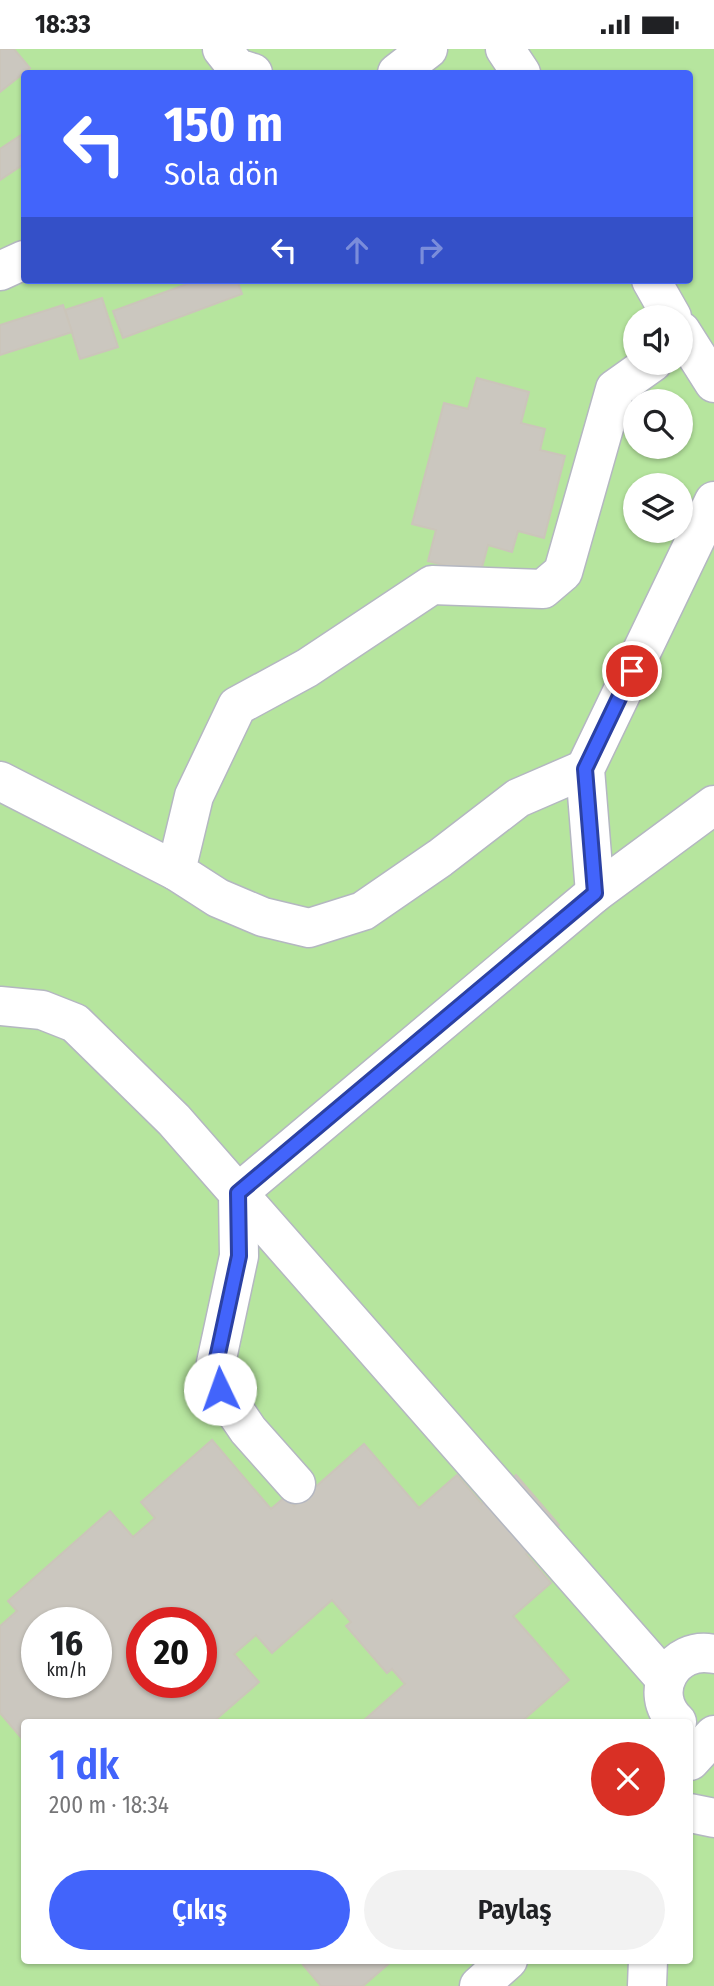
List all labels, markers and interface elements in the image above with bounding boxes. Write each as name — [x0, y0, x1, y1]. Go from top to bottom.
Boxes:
text: 18:33 — [35, 9, 91, 40]
text: 150 m — [164, 95, 283, 154]
icon: left — [49, 98, 140, 189]
text: Sola dön — [164, 155, 279, 193]
icon: left — [265, 231, 303, 269]
icon: ahead — [338, 231, 376, 269]
icon: right — [411, 231, 449, 269]
map controls — [623, 305, 693, 543]
button: sound — [623, 305, 693, 375]
button: search — [623, 389, 693, 459]
button: layers — [623, 473, 693, 543]
pin — [602, 641, 662, 701]
icon: arrive — [613, 652, 651, 690]
position arrow — [183, 1352, 257, 1426]
speed limit sign: 20 — [126, 1607, 217, 1698]
text: 16 — [50, 1622, 83, 1664]
text: km/h — [46, 1659, 87, 1681]
text: 1 dk — [49, 1740, 119, 1790]
button: close — [591, 1742, 665, 1816]
text: 200 m · 18:34 — [49, 1791, 169, 1819]
button: Çıkış — [49, 1870, 350, 1950]
button: Paylaş — [364, 1870, 665, 1950]

